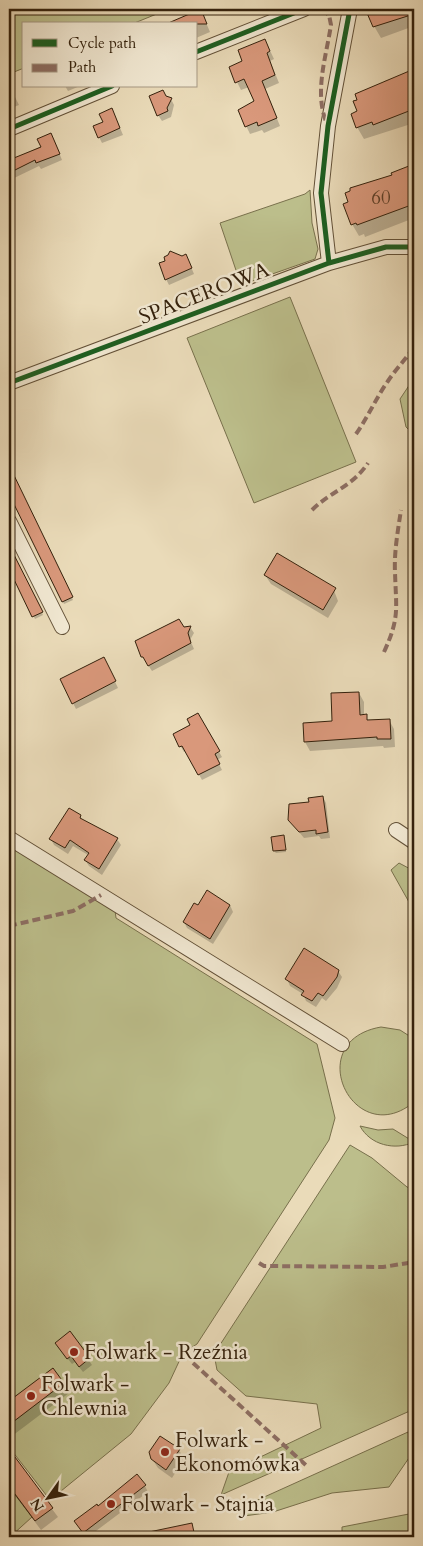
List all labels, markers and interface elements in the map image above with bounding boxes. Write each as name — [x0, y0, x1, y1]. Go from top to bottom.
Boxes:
legend — [22, 22, 198, 88]
text: Cycle path — [68, 33, 137, 53]
text: Path — [68, 57, 97, 77]
house number: 60 — [371, 185, 391, 211]
street label: SPACEROWA — [135, 255, 274, 332]
place label: Folwark - Rzeźnia — [84, 1338, 248, 1367]
marker: Folwark - Rzeźnia — [68, 1346, 80, 1358]
place label: Folwark - Chlewnia — [41, 1370, 129, 1423]
marker: Folwark - Chlewnia — [25, 1390, 37, 1402]
place label: Folwark - Ekonomówka — [175, 1426, 300, 1479]
marker: Folwark - Ekonomówka — [159, 1446, 171, 1458]
north arrow — [22, 1474, 72, 1524]
place label: Folwark - Stajnia — [121, 1490, 274, 1519]
text: N — [26, 1495, 49, 1515]
marker: Folwark - Stajnia — [105, 1498, 117, 1510]

